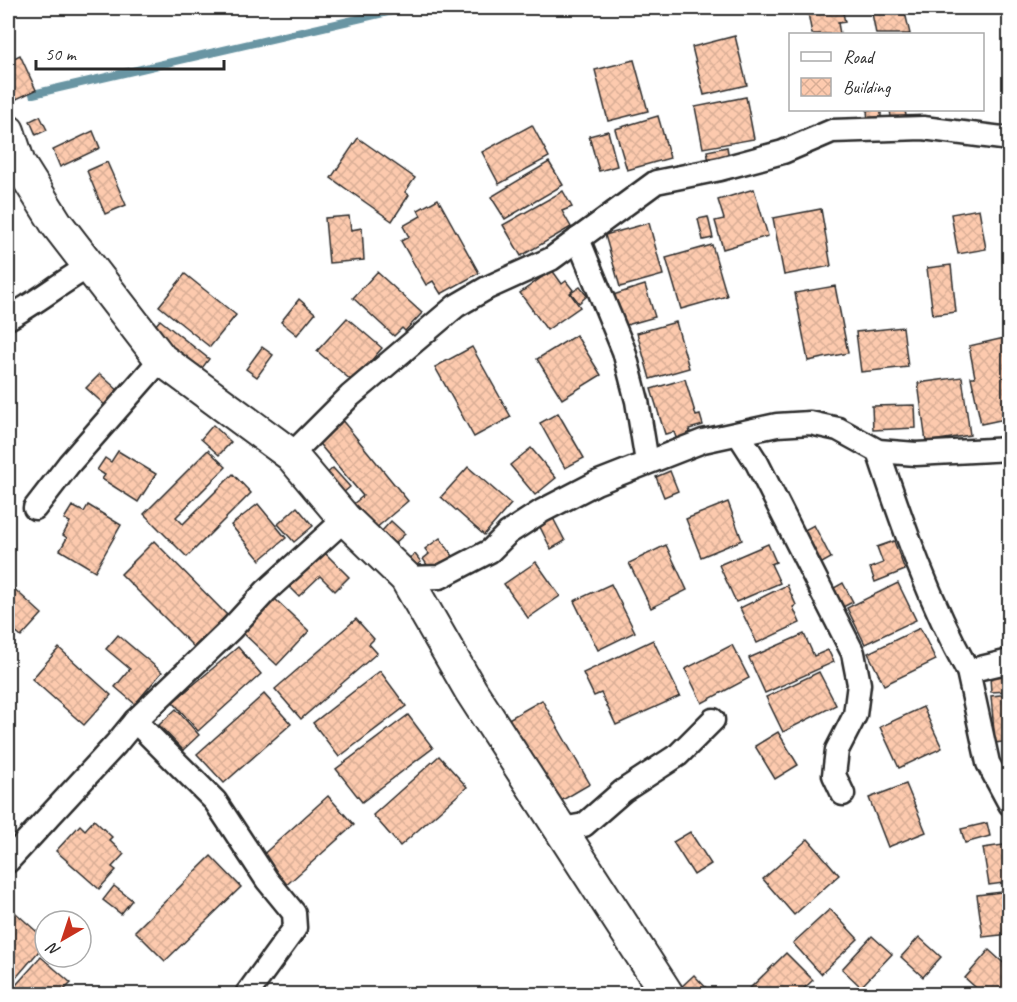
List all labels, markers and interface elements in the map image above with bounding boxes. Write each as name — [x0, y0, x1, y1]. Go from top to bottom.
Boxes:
scale bar — [36, 33, 224, 71]
legend — [789, 33, 984, 111]
text: 50 m — [45, 43, 78, 65]
text: Road — [843, 46, 876, 68]
text: Building — [843, 76, 892, 98]
north arrow — [33, 909, 93, 969]
text: N — [42, 937, 64, 961]

